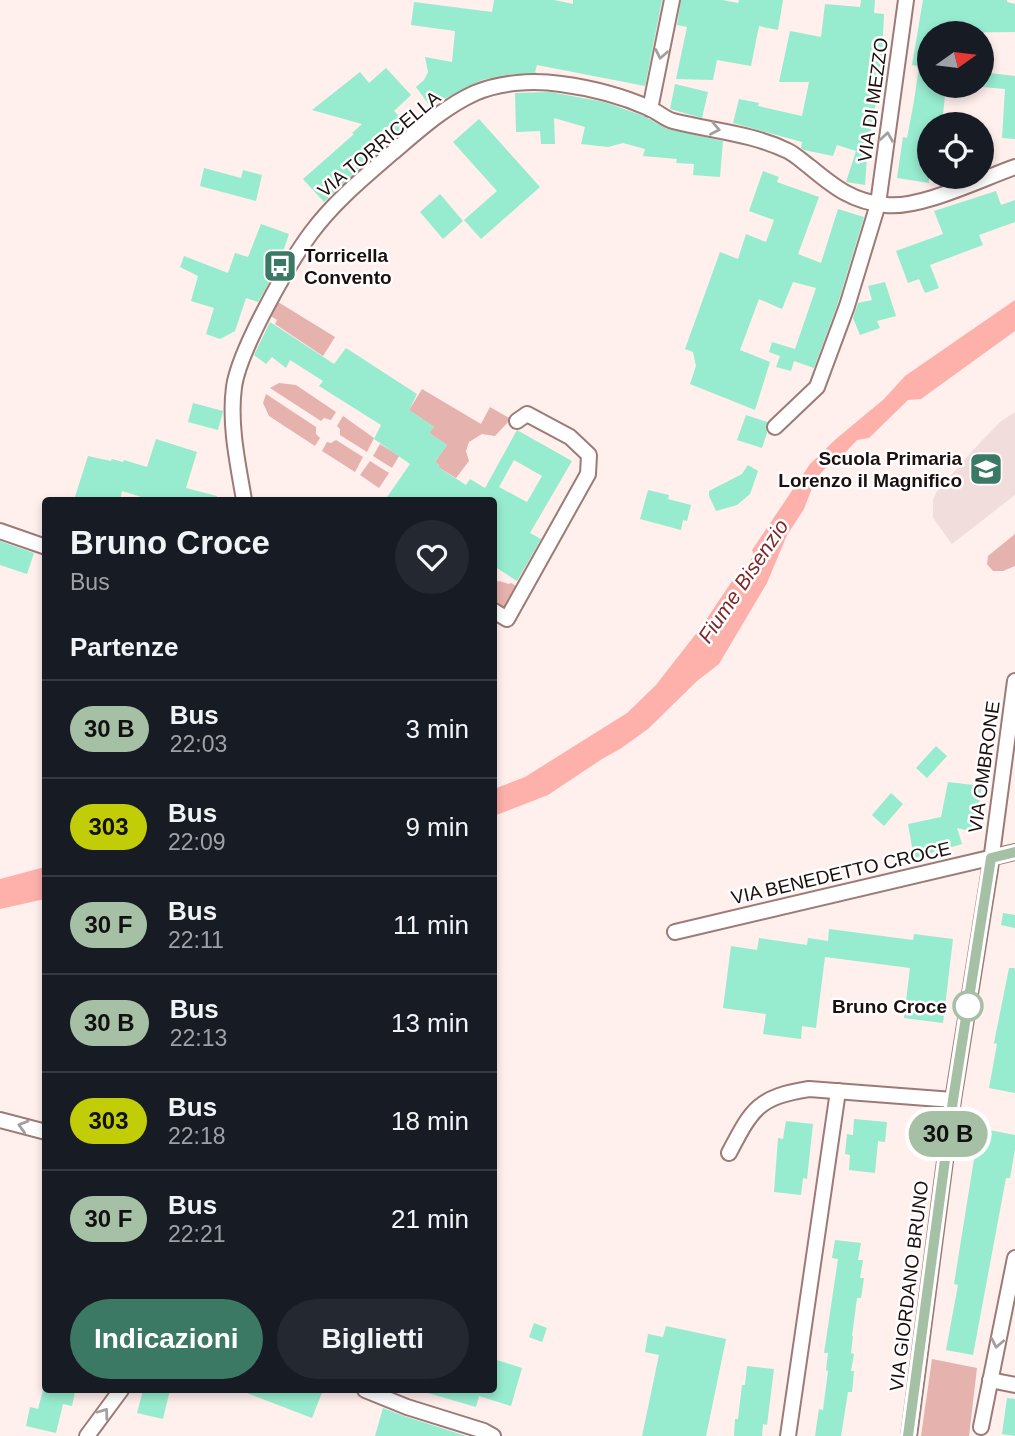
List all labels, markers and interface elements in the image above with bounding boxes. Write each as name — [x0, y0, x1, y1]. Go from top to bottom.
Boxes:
north arrow — [917, 21, 994, 98]
map controls — [917, 21, 994, 189]
street label: VIA DI MEZZO — [854, 36, 892, 164]
one-way arrow — [655, 48, 670, 60]
street label: VIA TORRICELLA — [313, 86, 445, 201]
button: locate — [917, 112, 994, 189]
one-way arrow — [709, 121, 721, 136]
one-way arrow — [880, 131, 895, 143]
place label: Torricella Convento — [304, 245, 392, 288]
bus stop icon: Torricella Convento — [261, 247, 299, 285]
place label: Scuola Primaria Lorenzo il Magnifico — [778, 448, 962, 491]
school or university icon: Scuola Primaria Lorenzo il Magnifico — [967, 450, 1005, 488]
water label: Fiume Bisenzio — [693, 515, 793, 647]
button: heart — [395, 520, 469, 594]
text: Bruno Croce — [70, 524, 270, 561]
text: Bus — [70, 569, 110, 595]
text: Partenze — [70, 632, 178, 662]
text: Bus — [170, 700, 219, 730]
street label: VIA OMBRONE — [964, 700, 1004, 834]
text: 3 min — [405, 714, 469, 744]
text: 30 B — [84, 715, 135, 742]
text: 22:03 — [170, 731, 227, 757]
text: Bus — [168, 798, 217, 828]
text: 9 min — [405, 812, 469, 842]
text: 303 — [88, 813, 129, 840]
text: 22:09 — [168, 829, 226, 855]
street label: VIA BENEDETTO CROCE — [729, 838, 953, 908]
text: Bus — [168, 896, 217, 926]
text: 11 min — [393, 910, 469, 940]
text: 30 F — [84, 911, 133, 938]
text: 22:11 — [168, 927, 224, 953]
marker: Bruno Croce — [953, 991, 983, 1021]
text: Bus — [170, 994, 219, 1024]
place label: Bruno Croce — [832, 996, 947, 1017]
text: 13 min — [391, 1008, 469, 1038]
text: 30 B — [84, 1009, 135, 1036]
text: 22:13 — [170, 1025, 227, 1051]
text: Bus — [168, 1092, 217, 1122]
text: 18 min — [391, 1106, 469, 1136]
text: 303 — [88, 1107, 129, 1134]
line badge: 30 B — [899, 1111, 997, 1157]
one-way arrow — [17, 1119, 29, 1134]
text: 30 B — [923, 1120, 973, 1147]
text: 22:18 — [168, 1123, 226, 1149]
street label: VIA GIORDANO BRUNO — [886, 1179, 932, 1393]
text: Bus — [168, 1190, 217, 1220]
text: 21 min — [391, 1204, 469, 1234]
text: 30 F — [84, 1205, 133, 1232]
text: 22:21 — [168, 1221, 226, 1247]
button: Indicazioni — [70, 1299, 263, 1379]
button: Biglietti — [277, 1299, 469, 1379]
one-way arrow — [991, 1337, 1006, 1349]
one-way arrow — [96, 1408, 108, 1421]

